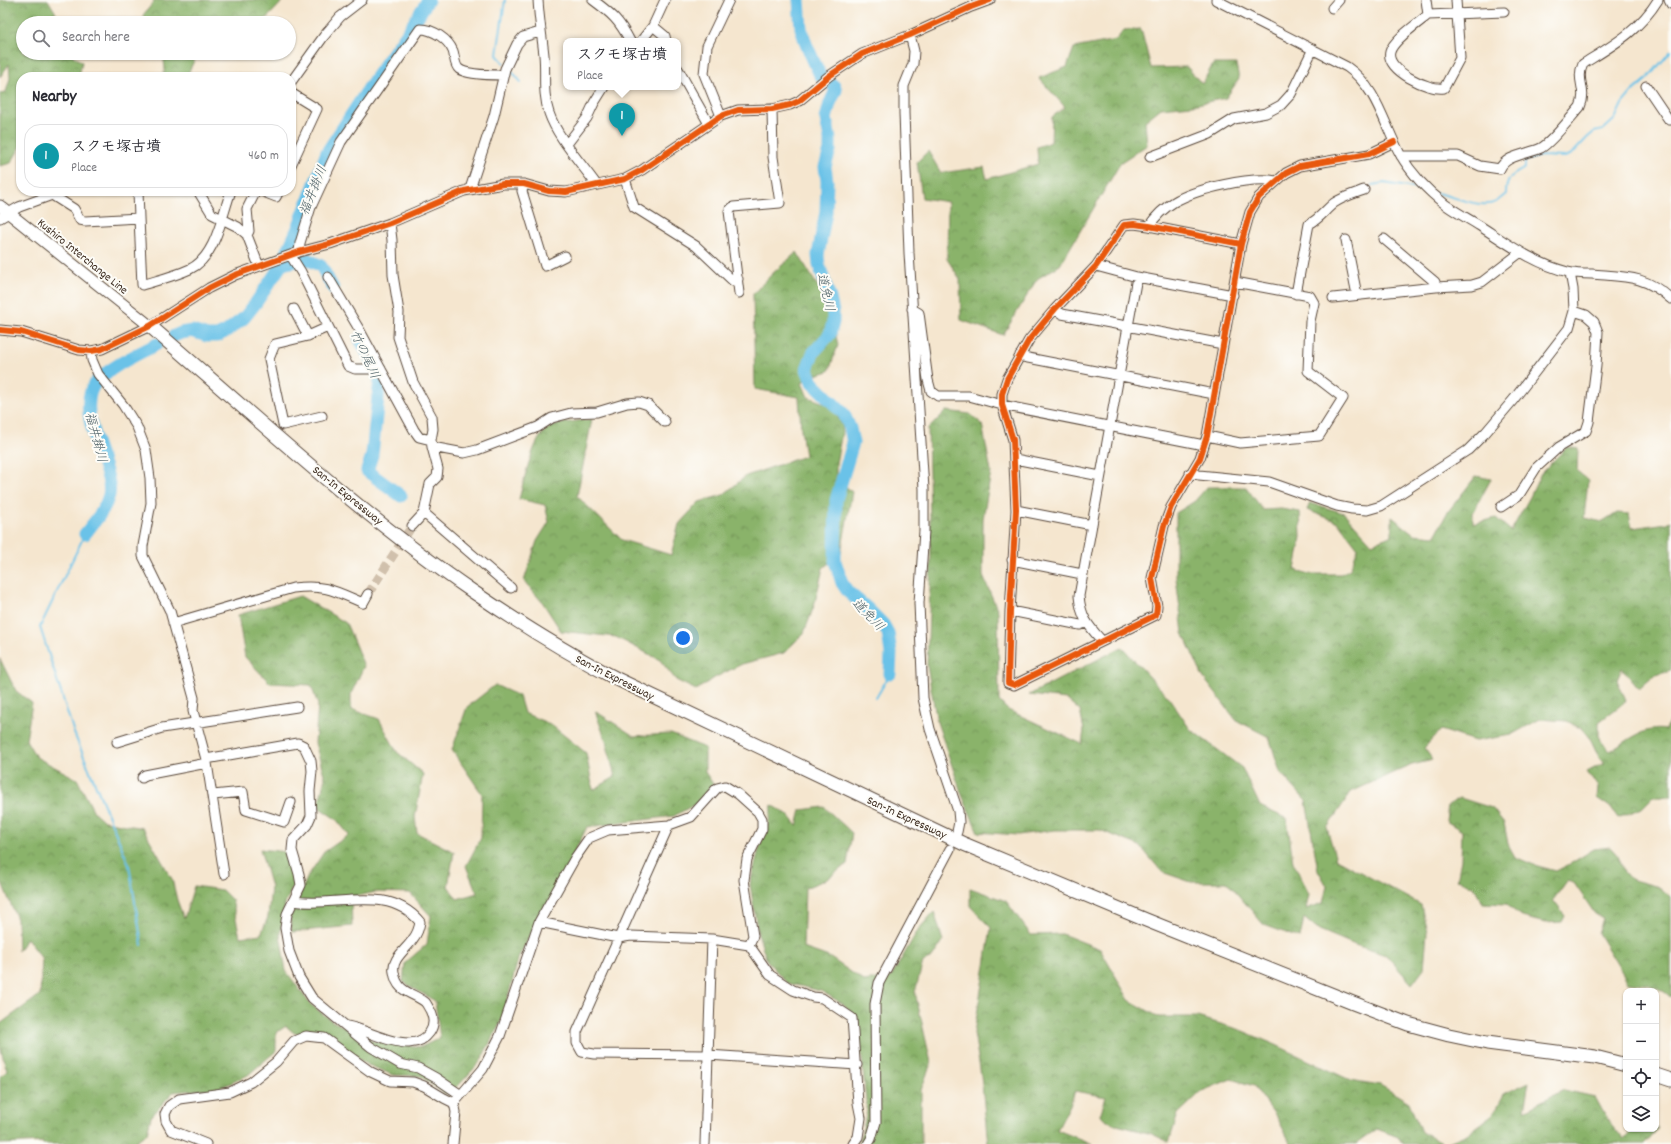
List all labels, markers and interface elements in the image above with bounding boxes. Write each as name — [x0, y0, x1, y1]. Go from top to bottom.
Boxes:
search box — [16, 16, 296, 60]
icon: search — [30, 27, 52, 49]
text: Search here — [62, 27, 130, 49]
popup — [563, 38, 681, 90]
text: スクモ塚古墳 — [577, 45, 667, 67]
text: Place — [577, 67, 603, 86]
text: Nearby — [32, 86, 76, 110]
pin: 1 — [609, 103, 635, 136]
text: スクモ塚古墳 — [71, 137, 161, 159]
text: 1 — [45, 147, 47, 166]
text: 460 m — [248, 147, 279, 166]
text: Place — [71, 159, 97, 178]
water label: 福井掛川 — [296, 163, 333, 219]
street label: Kushiro Interchange Line — [33, 215, 131, 299]
water label: 道免川 — [811, 271, 838, 314]
water label: 竹の尾川 — [344, 327, 383, 383]
water label: 福井掛川 — [79, 410, 110, 465]
street label: San-In Expressway — [308, 462, 387, 531]
water label: 道免川 — [847, 595, 888, 636]
your location — [673, 628, 693, 648]
street label: San-In Expressway — [572, 651, 658, 706]
street label: San-In Expressway — [864, 792, 950, 845]
map controls — [1623, 988, 1659, 1132]
button: + — [1623, 988, 1659, 1024]
button: − — [1623, 1024, 1659, 1060]
button: locate — [1623, 1060, 1659, 1096]
button: layers — [1623, 1096, 1659, 1132]

